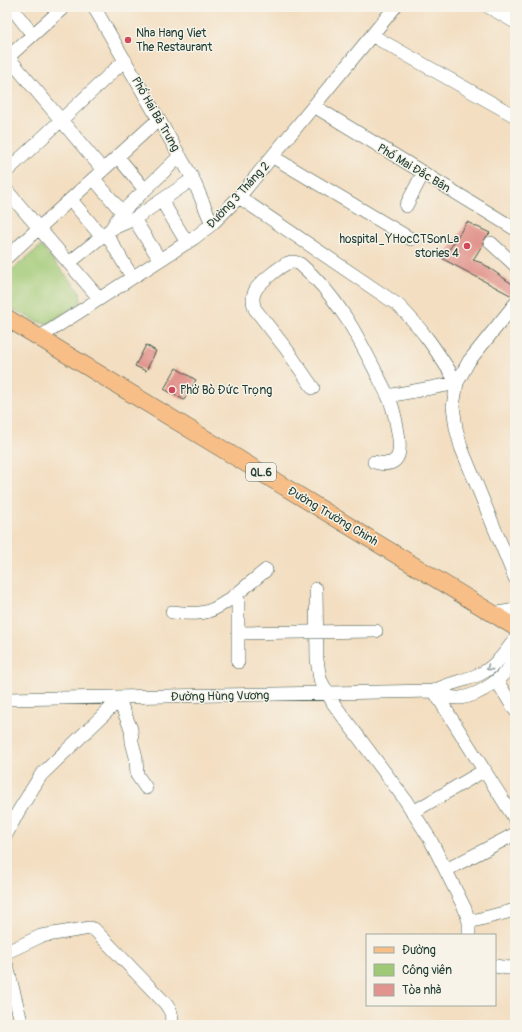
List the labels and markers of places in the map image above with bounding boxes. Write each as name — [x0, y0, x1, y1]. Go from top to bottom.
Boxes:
place label: Nha Hang Viet The Restaurant — [136, 26, 212, 55]
marker: Nha Hang Viet The Restaurant — [123, 35, 133, 45]
place label: hospital_YHocCTSonLa stories 4 — [339, 232, 459, 261]
marker: hospital_YHocCTSonLa stories 4 — [462, 241, 472, 251]
place label: Phở Bò Đức Trọng — [180, 383, 272, 398]
marker: Phở Bò Đức Trọng — [167, 385, 177, 395]

